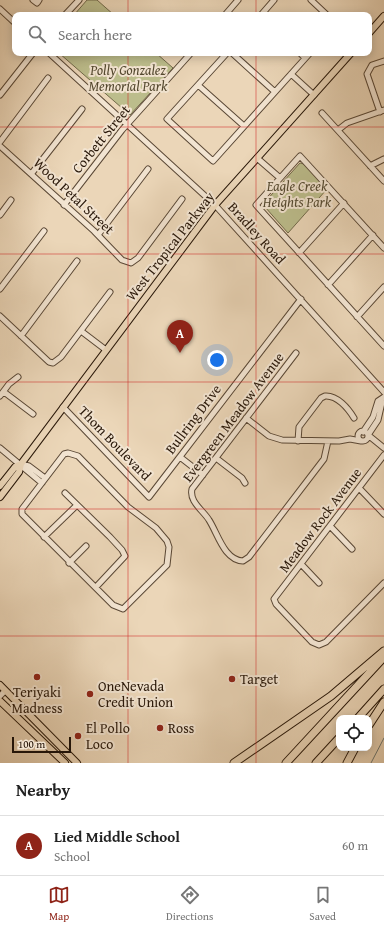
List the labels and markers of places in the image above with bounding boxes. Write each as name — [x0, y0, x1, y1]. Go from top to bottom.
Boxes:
pin: A — [167, 320, 193, 353]
place label: Target — [240, 669, 278, 689]
marker: Teriyaki Madness — [32, 672, 42, 682]
marker: Target — [227, 674, 237, 684]
place label: OneNevada Credit Union — [98, 676, 173, 712]
place label: Teriyaki Madness — [11, 682, 63, 718]
marker: OneNevada Credit Union — [85, 689, 95, 699]
place label: El Pollo Loco — [86, 718, 130, 754]
place label: Ross — [168, 718, 194, 738]
marker: Ross — [155, 723, 165, 733]
marker: El Pollo Loco — [73, 731, 83, 741]

